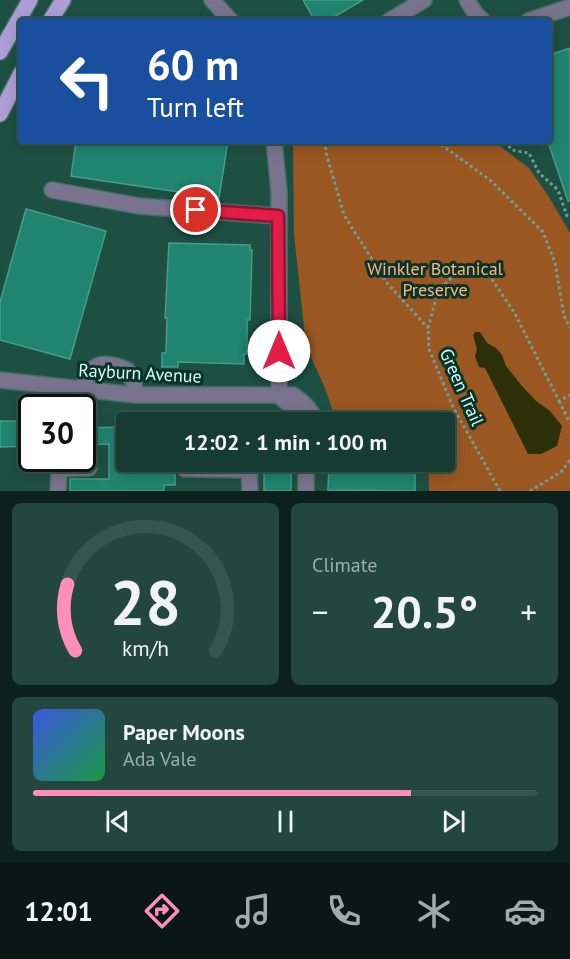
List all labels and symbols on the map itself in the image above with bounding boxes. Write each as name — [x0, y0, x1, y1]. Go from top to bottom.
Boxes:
pin — [170, 184, 221, 235]
park label: Winkler Botanical Preserve — [367, 257, 504, 301]
position arrow — [247, 319, 311, 383]
street label: Green Trail — [435, 345, 490, 430]
street label: Rayburn Avenue — [78, 358, 202, 388]
speed limit sign: 30 — [18, 394, 96, 472]

